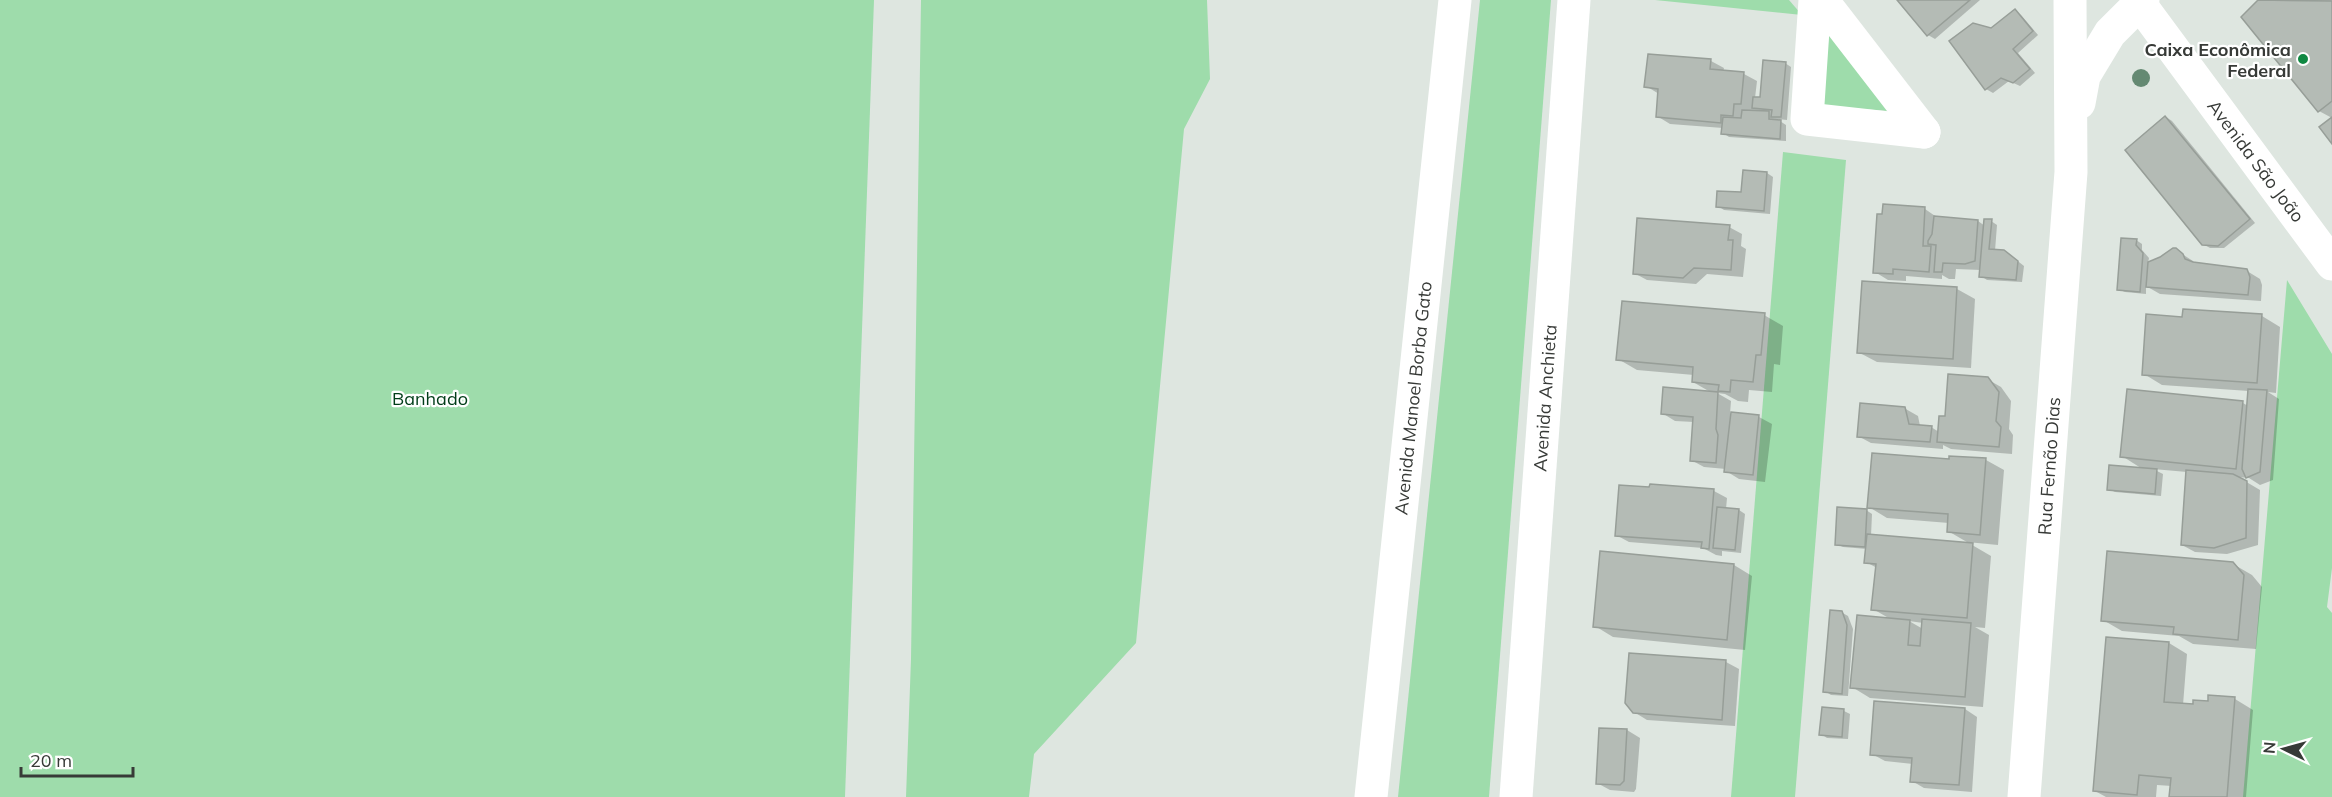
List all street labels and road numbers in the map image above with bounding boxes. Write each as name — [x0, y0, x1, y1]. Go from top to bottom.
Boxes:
street label: Avenida São João — [2202, 95, 2310, 227]
street label: Avenida Manoel Borba Gato — [1389, 280, 1437, 516]
street label: Avenida Anchieta — [1528, 324, 1562, 472]
street label: Rua Fernão Dias — [2033, 396, 2065, 536]

